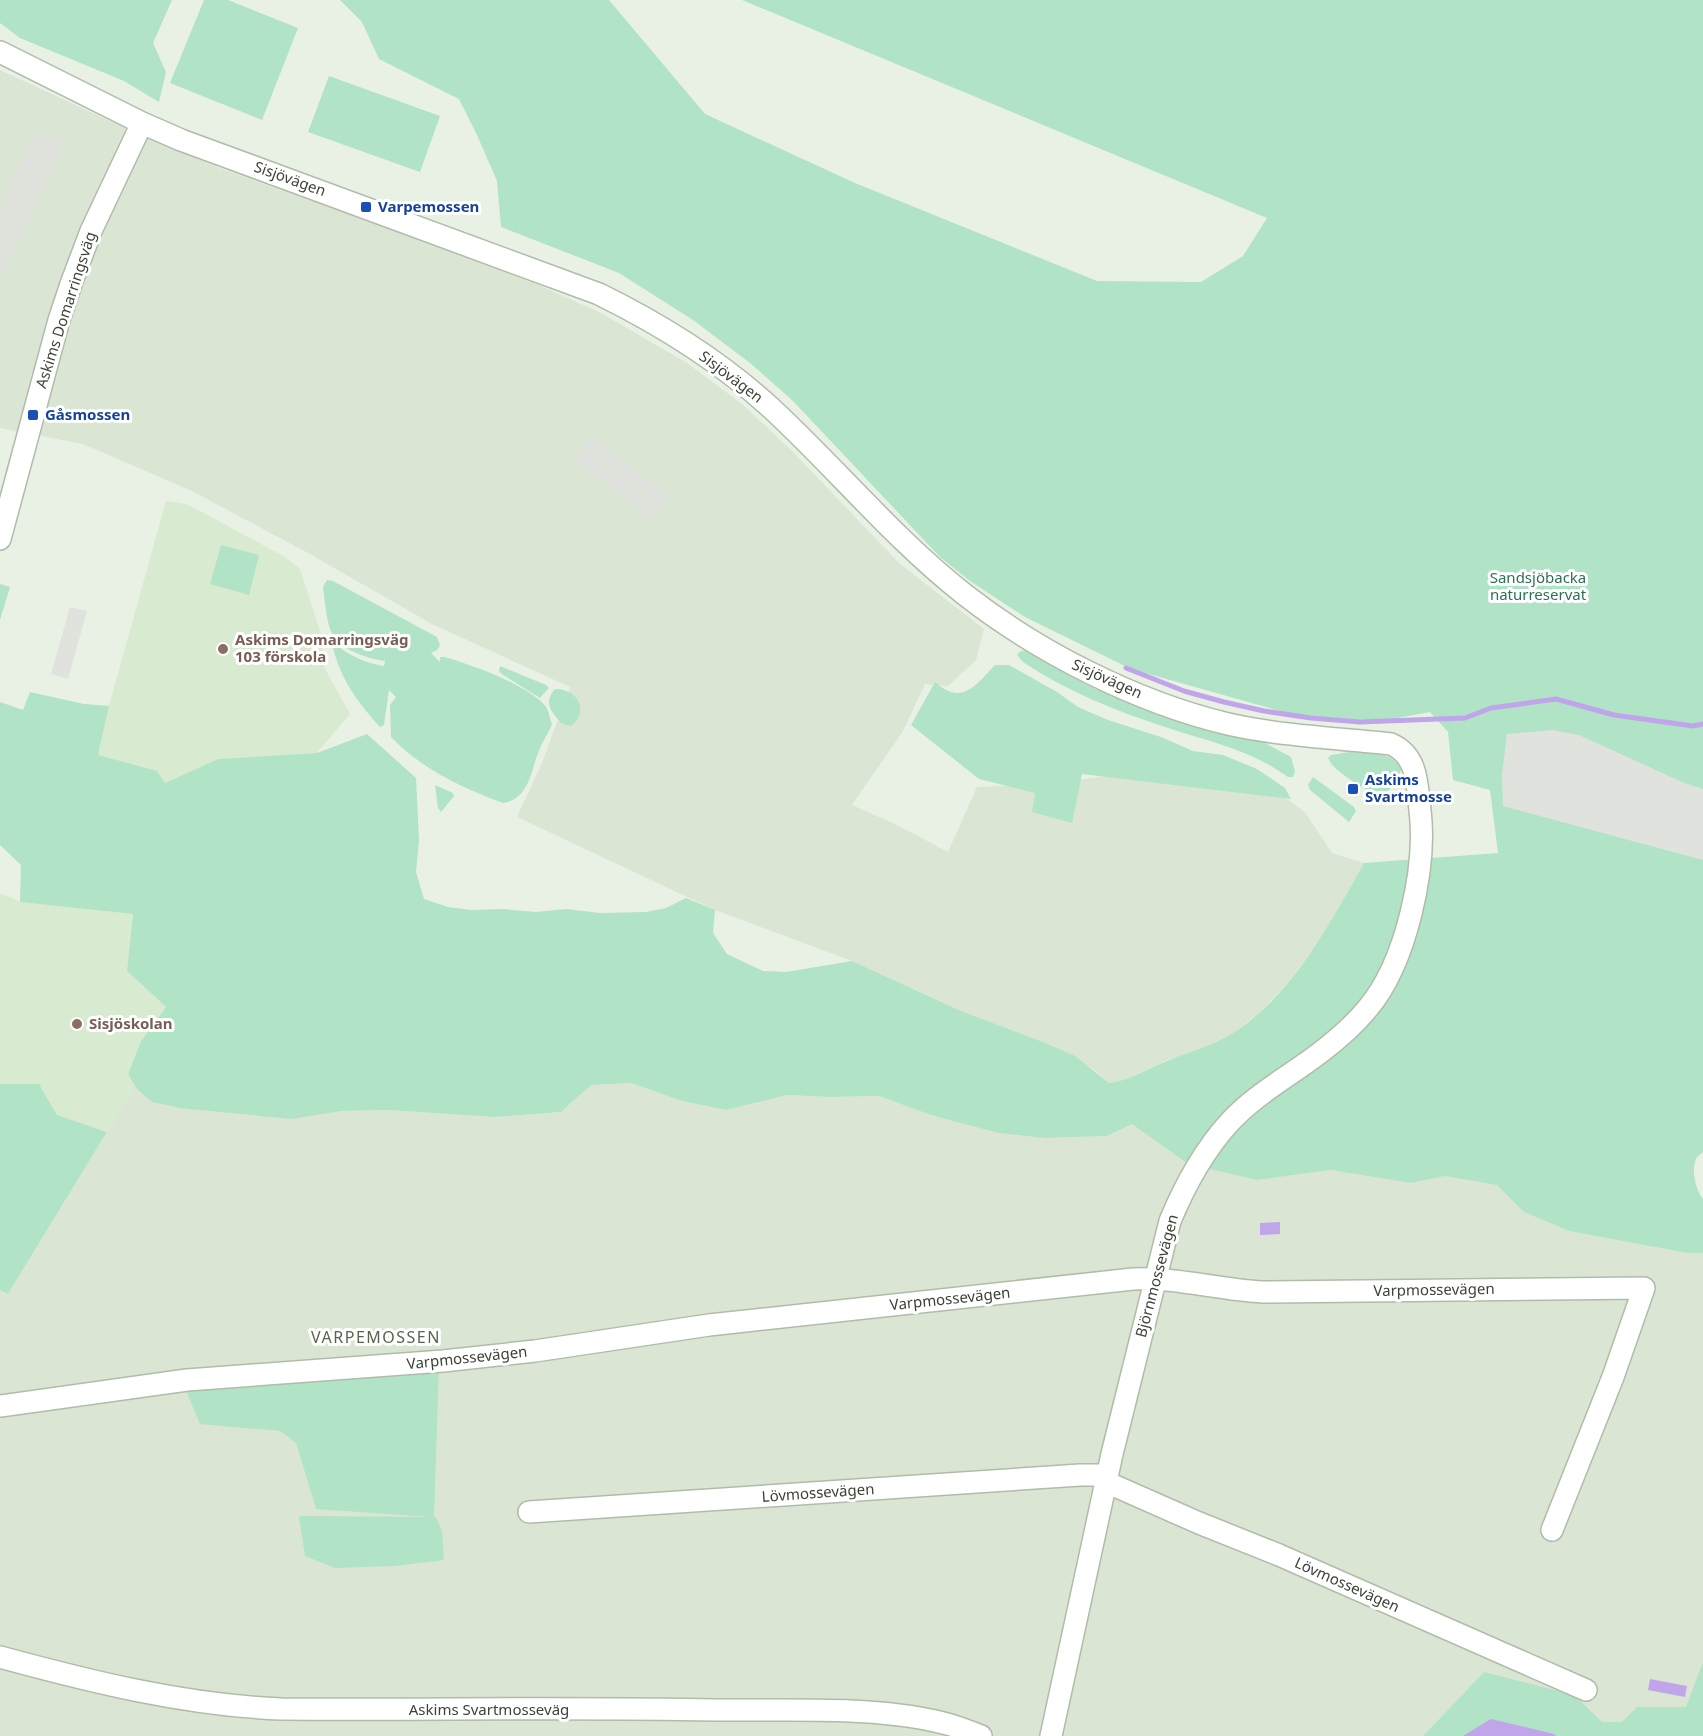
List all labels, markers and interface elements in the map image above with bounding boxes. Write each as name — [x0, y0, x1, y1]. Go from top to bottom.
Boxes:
street label: Sisjövägen — [252, 156, 329, 200]
place label: Varpemossen — [378, 196, 479, 216]
marker: Varpemossen — [359, 200, 373, 214]
street label: Askims Domarringsväg — [30, 229, 100, 391]
street label: Sisjövägen — [696, 346, 768, 407]
place label: Gåsmossen — [45, 404, 130, 424]
marker: Gåsmossen — [26, 408, 40, 422]
park label: Sandsjöbacka naturreservat — [1490, 567, 1587, 604]
place label: Askims Domarringsväg 103 förskola — [235, 629, 408, 666]
marker: Askims Domarringsväg 103 förskola — [216, 642, 230, 656]
street label: Sisjövägen — [1069, 654, 1146, 702]
place label: Askims Svartmosse — [1365, 769, 1452, 806]
marker: Askims Svartmosse — [1346, 782, 1360, 796]
place label: Sisjöskolan — [89, 1013, 173, 1033]
marker: Sisjöskolan — [70, 1017, 84, 1031]
street label: Björnmossevägen — [1130, 1212, 1182, 1340]
street label: Varpmossevägen — [1373, 1278, 1495, 1300]
street label: Varpmossevägen — [889, 1282, 1011, 1314]
district label: VARPEMOSSEN — [311, 1326, 441, 1348]
street label: Varpmossevägen — [406, 1341, 528, 1373]
street label: Lövmossevägen — [761, 1478, 875, 1506]
street label: Lövmossevägen — [1292, 1552, 1403, 1616]
street label: Askims Svartmosseväg — [409, 1699, 569, 1719]

